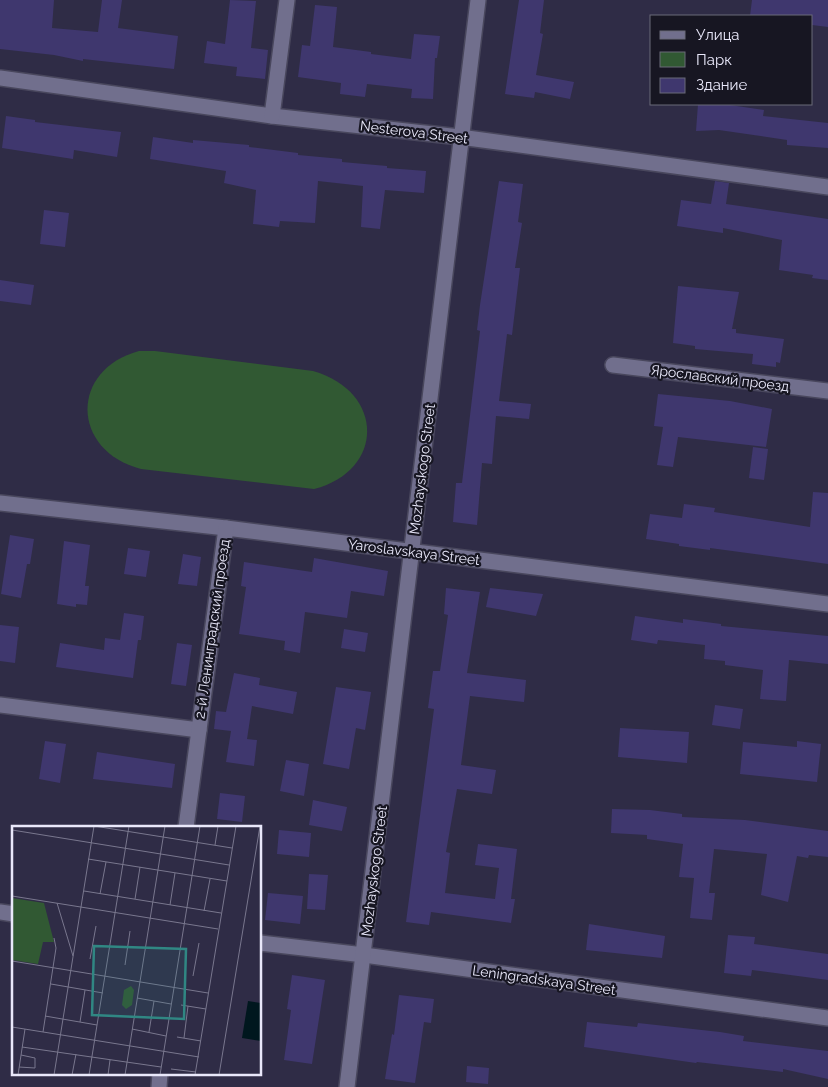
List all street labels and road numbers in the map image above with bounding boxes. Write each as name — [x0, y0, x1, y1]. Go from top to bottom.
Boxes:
street label: Nesterova Street — [359, 117, 469, 147]
street label: Ярославский проезд — [650, 362, 790, 394]
street label: Mozhayskogo Street — [406, 402, 438, 535]
street label: Yaroslavskaya Street — [347, 536, 481, 568]
street label: 2-й Ленинградский проезд — [191, 538, 233, 720]
street label: Mozhayskogo Street — [358, 804, 390, 937]
street label: Leningradskaya Street — [471, 962, 617, 998]

